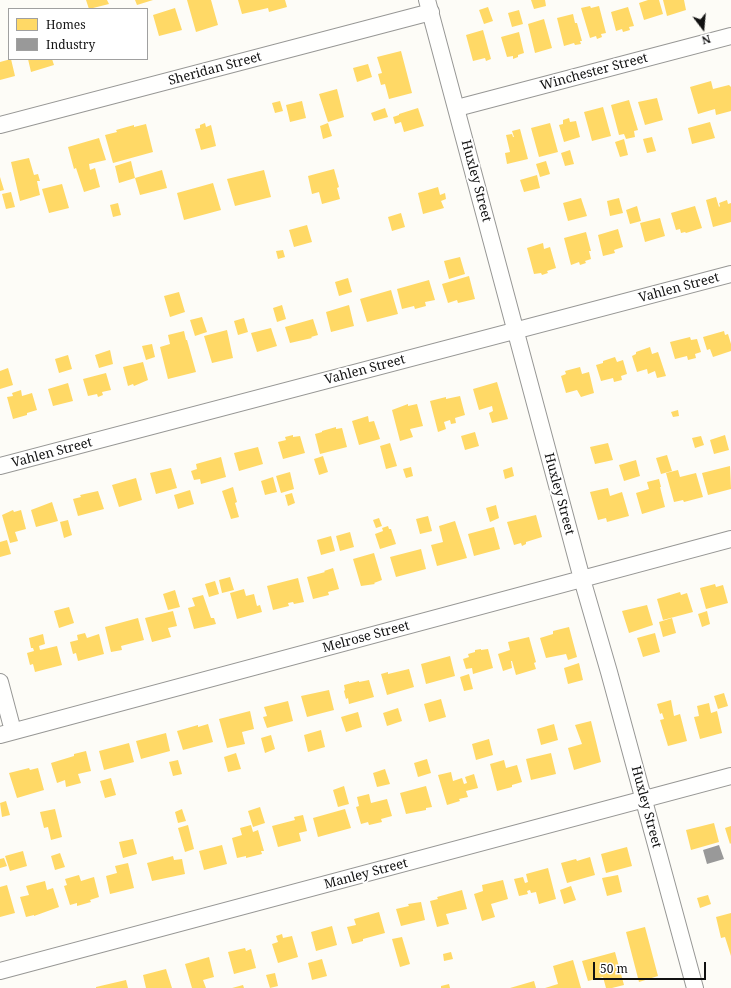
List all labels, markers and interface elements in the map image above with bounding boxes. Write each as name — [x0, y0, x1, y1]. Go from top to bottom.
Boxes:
legend — [8, 8, 148, 60]
north arrow — [683, 8, 723, 48]
text: Homes — [46, 16, 86, 33]
text: N — [700, 32, 713, 48]
text: Industry — [46, 36, 95, 53]
street label: Sheridan Street — [167, 49, 263, 89]
street label: Winchester Street — [538, 50, 650, 94]
street label: Huxley Street — [458, 138, 494, 224]
street label: Vahlen Street — [637, 270, 721, 306]
street label: Vahlen Street — [323, 352, 407, 388]
street label: Vahlen Street — [10, 435, 94, 471]
street label: Huxley Street — [541, 451, 577, 537]
street label: Melrose Street — [321, 618, 411, 656]
street label: Huxley Street — [628, 764, 664, 850]
street label: Manley Street — [323, 855, 409, 893]
scale bar — [595, 954, 708, 980]
text: 50 m — [600, 960, 628, 977]

